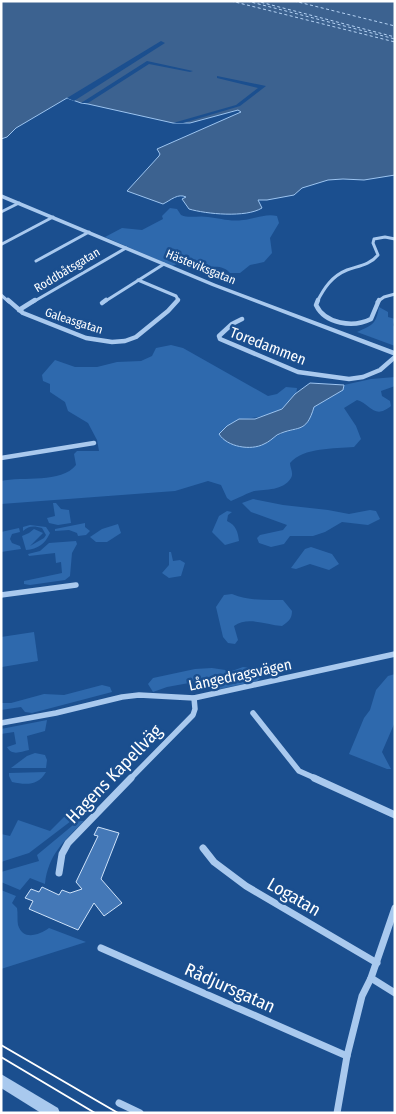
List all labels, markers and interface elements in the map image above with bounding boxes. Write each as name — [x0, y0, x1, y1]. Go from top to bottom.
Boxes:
street label: Roddbåtsgatan — [32, 245, 102, 295]
street label: Hästeviksgatan — [164, 247, 238, 287]
street label: Galeasgatan — [43, 305, 105, 337]
street label: Toredammen — [227, 323, 309, 369]
street label: Långedragsvägen — [187, 655, 293, 695]
street label: Hagens Kapellväg — [61, 720, 167, 828]
street label: Logatan — [263, 873, 325, 921]
street label: Rådjursgatan — [181, 958, 279, 1018]

